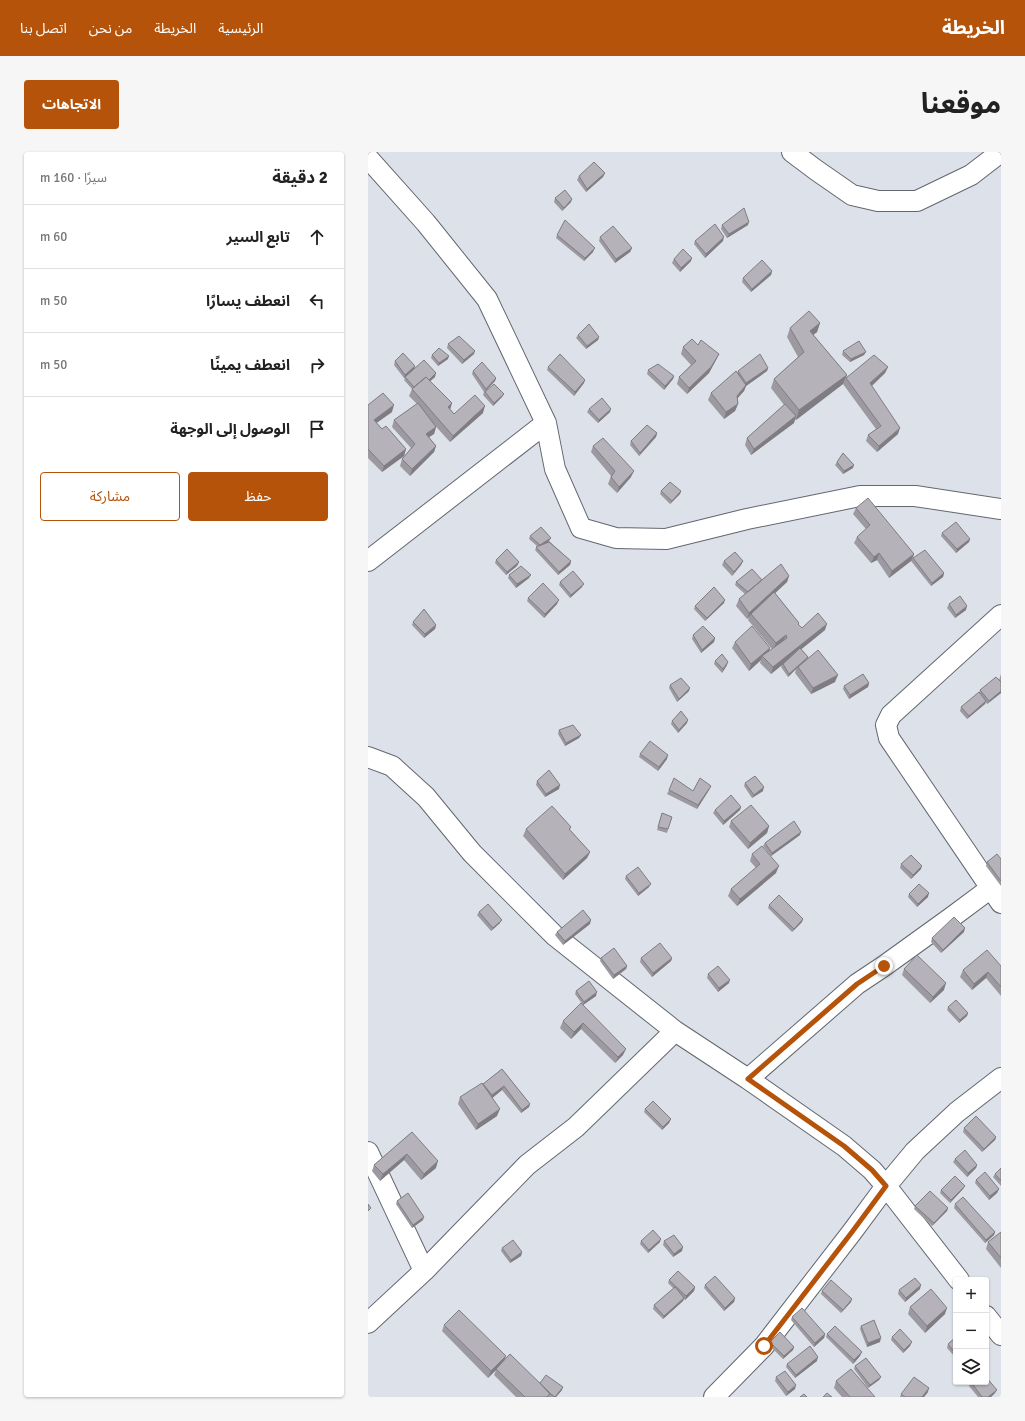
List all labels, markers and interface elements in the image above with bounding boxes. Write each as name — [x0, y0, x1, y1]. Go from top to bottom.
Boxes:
text: الخريطة — [942, 16, 1005, 40]
text: اتصل بنا — [20, 20, 67, 37]
text: من نحن — [89, 20, 132, 37]
text: الخريطة — [154, 20, 196, 37]
text: الرئيسية — [218, 20, 263, 37]
button: الاتجاهات — [24, 80, 119, 129]
text: موقعنا — [921, 87, 1001, 121]
text: 2 دقيقة — [272, 167, 328, 188]
text: سيرًا · 160 m — [40, 170, 107, 186]
icon: ahead — [306, 226, 328, 248]
text: تابع السير — [227, 228, 290, 246]
text: 60 m — [40, 229, 67, 245]
icon: left — [306, 290, 328, 312]
text: انعطف يسارًا — [206, 292, 290, 310]
text: 50 m — [40, 293, 67, 309]
icon: right — [306, 354, 328, 376]
text: انعطف يمينًا — [210, 356, 290, 374]
text: 50 m — [40, 357, 67, 373]
icon: arrive — [306, 418, 328, 440]
text: الوصول إلى الوجهة — [170, 420, 290, 438]
button: مشاركة — [40, 472, 180, 521]
button: حفظ — [188, 472, 328, 521]
route end — [875, 957, 893, 975]
map controls — [953, 1277, 989, 1385]
button: + — [953, 1277, 989, 1313]
button: − — [953, 1313, 989, 1349]
route start — [755, 1337, 773, 1355]
button: layers — [953, 1349, 989, 1385]

